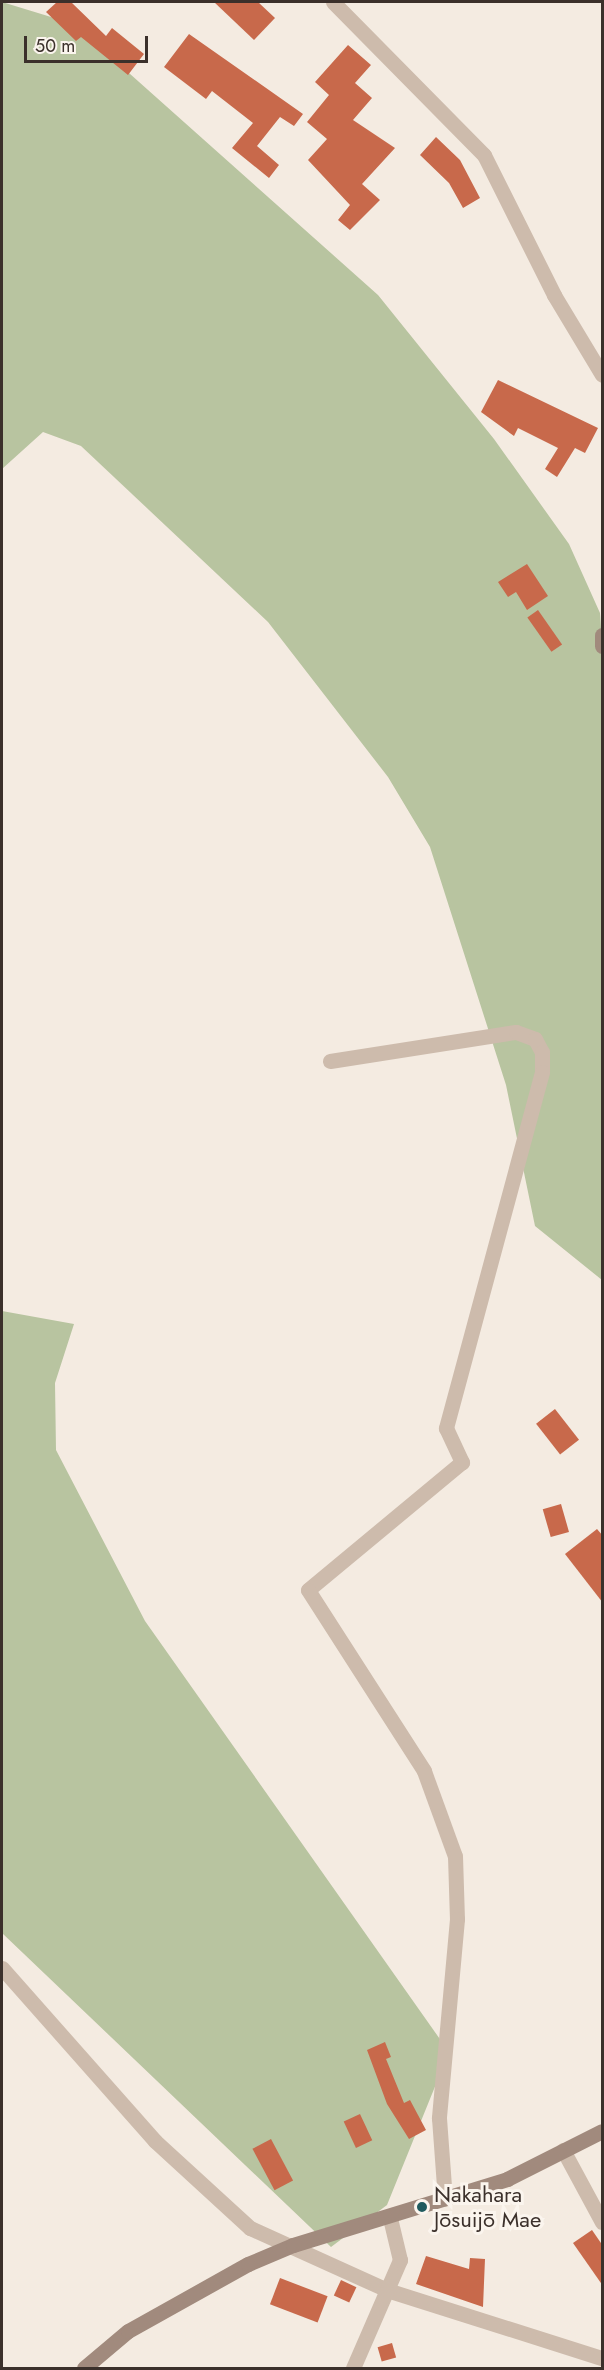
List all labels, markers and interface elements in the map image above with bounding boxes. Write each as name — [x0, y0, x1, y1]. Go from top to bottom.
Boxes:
scale bar — [27, 24, 152, 62]
text: 50 m — [35, 33, 75, 59]
place label: Nakahara Jōsuijō Mae — [434, 2181, 541, 2232]
marker: Nakahara Jōsuijō Mae — [415, 2200, 429, 2214]

